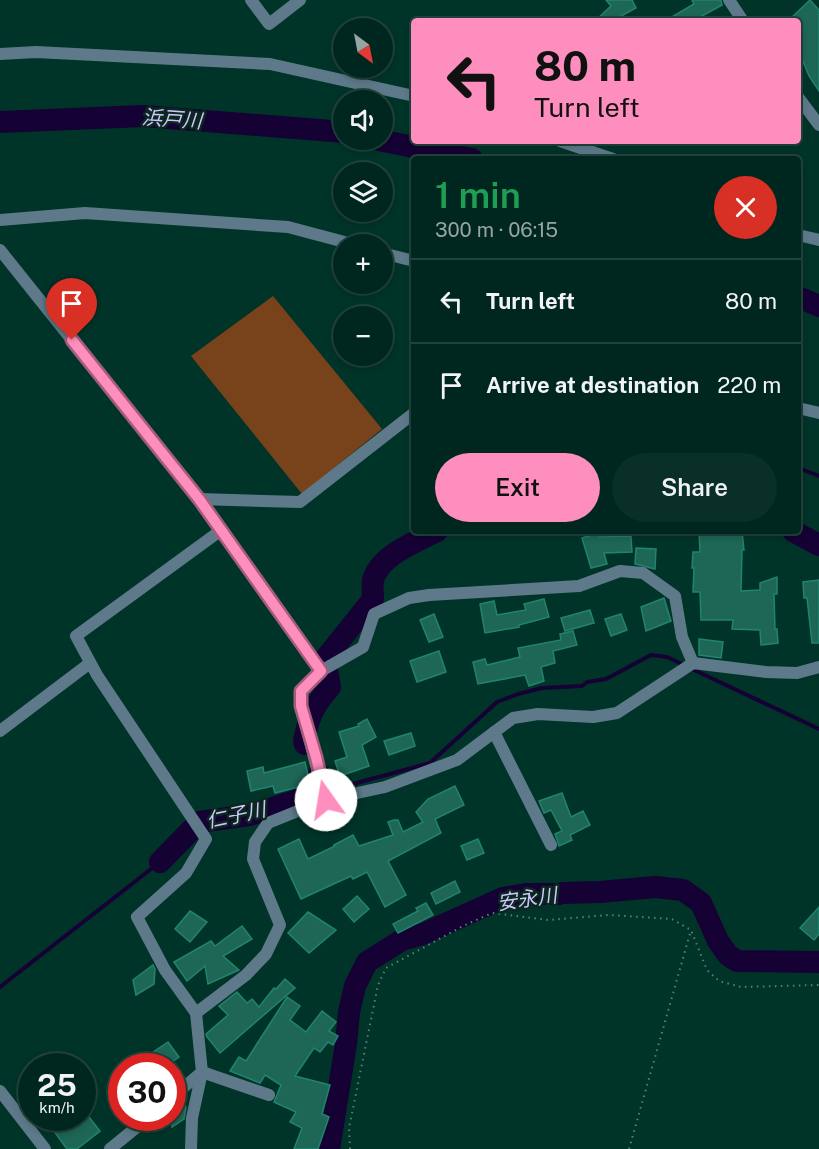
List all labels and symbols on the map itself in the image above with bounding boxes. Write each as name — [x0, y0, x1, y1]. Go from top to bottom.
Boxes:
north arrow — [333, 18, 393, 78]
water label: 浜戸川 — [141, 105, 205, 133]
pin — [46, 278, 97, 340]
position arrow — [294, 768, 358, 832]
water label: 仁子川 — [204, 797, 270, 833]
water label: 安永川 — [496, 883, 560, 915]
speed limit sign: 30 — [108, 1053, 186, 1131]

